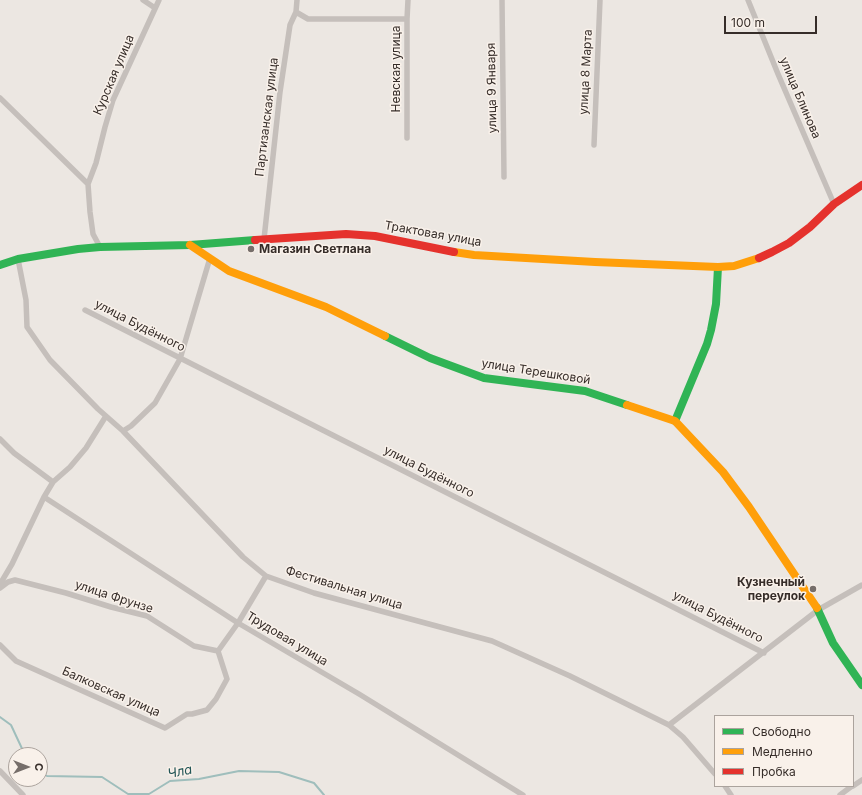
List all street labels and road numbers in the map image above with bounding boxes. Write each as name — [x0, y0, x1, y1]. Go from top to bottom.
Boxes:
street label: Невская улица — [389, 26, 403, 112]
street label: улица 8 Марта — [577, 29, 595, 115]
street label: Курская улица — [91, 33, 137, 117]
street label: улица 9 Января — [484, 43, 500, 133]
street label: улица Блинова — [776, 55, 824, 141]
street label: Партизанская улица — [253, 57, 281, 177]
street label: Трактовая улица — [383, 218, 483, 250]
street label: улица Будённого — [92, 297, 188, 355]
street label: улица Терешковой — [481, 356, 591, 388]
street label: улица Будённого — [381, 443, 477, 501]
street label: Фестивальная улица — [284, 563, 404, 613]
street label: улица Фрунзе — [73, 578, 155, 616]
street label: улица Будённого — [670, 588, 766, 646]
street label: Трудовая улица — [244, 609, 330, 669]
street label: Балковская улица — [60, 664, 162, 720]

